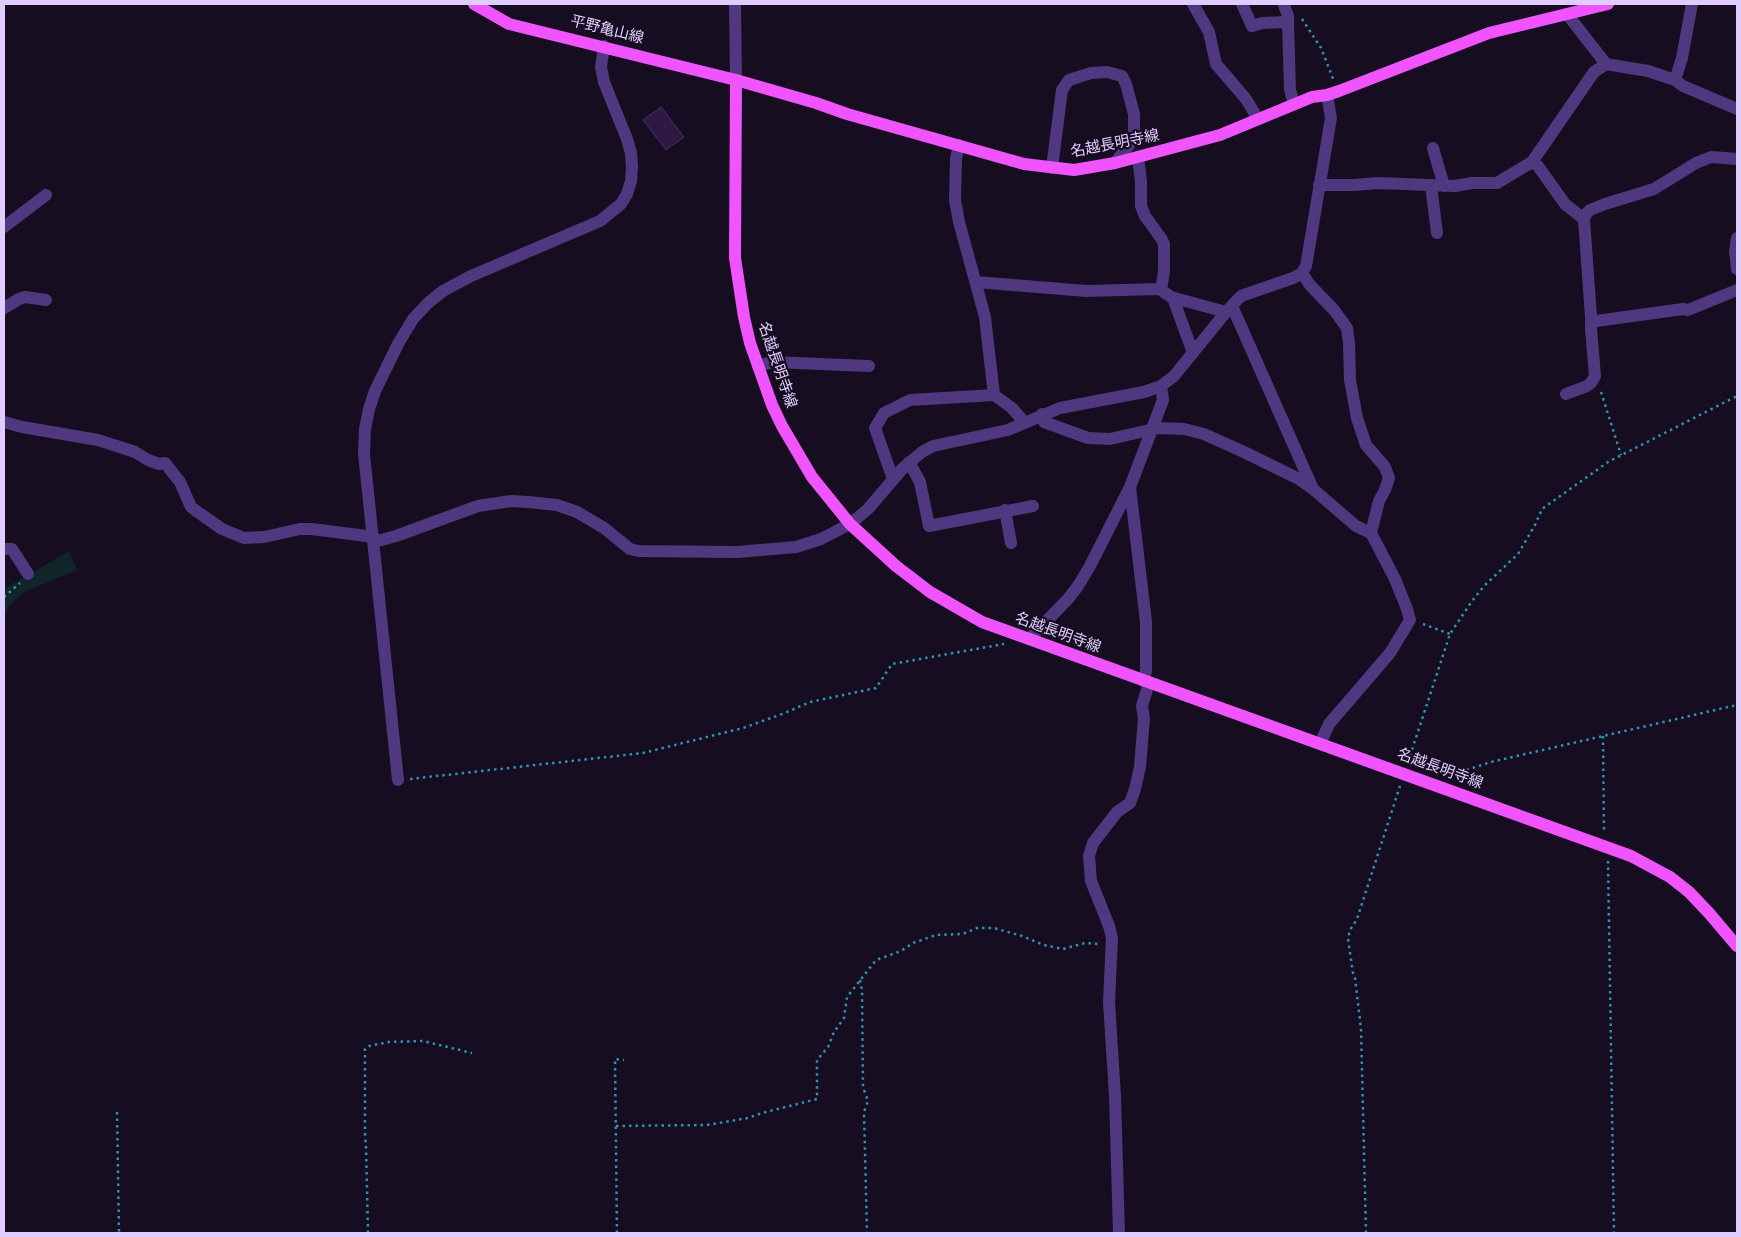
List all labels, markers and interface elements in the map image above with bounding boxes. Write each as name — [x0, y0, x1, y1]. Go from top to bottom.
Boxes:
street label: 平野亀山線 — [568, 12, 646, 48]
street label: 名越長明寺線 — [1069, 127, 1161, 161]
street label: 名越長明寺線 — [754, 320, 800, 410]
street label: 名越長明寺線 — [1013, 609, 1103, 657]
street label: 名越長明寺線 — [1395, 745, 1485, 793]

